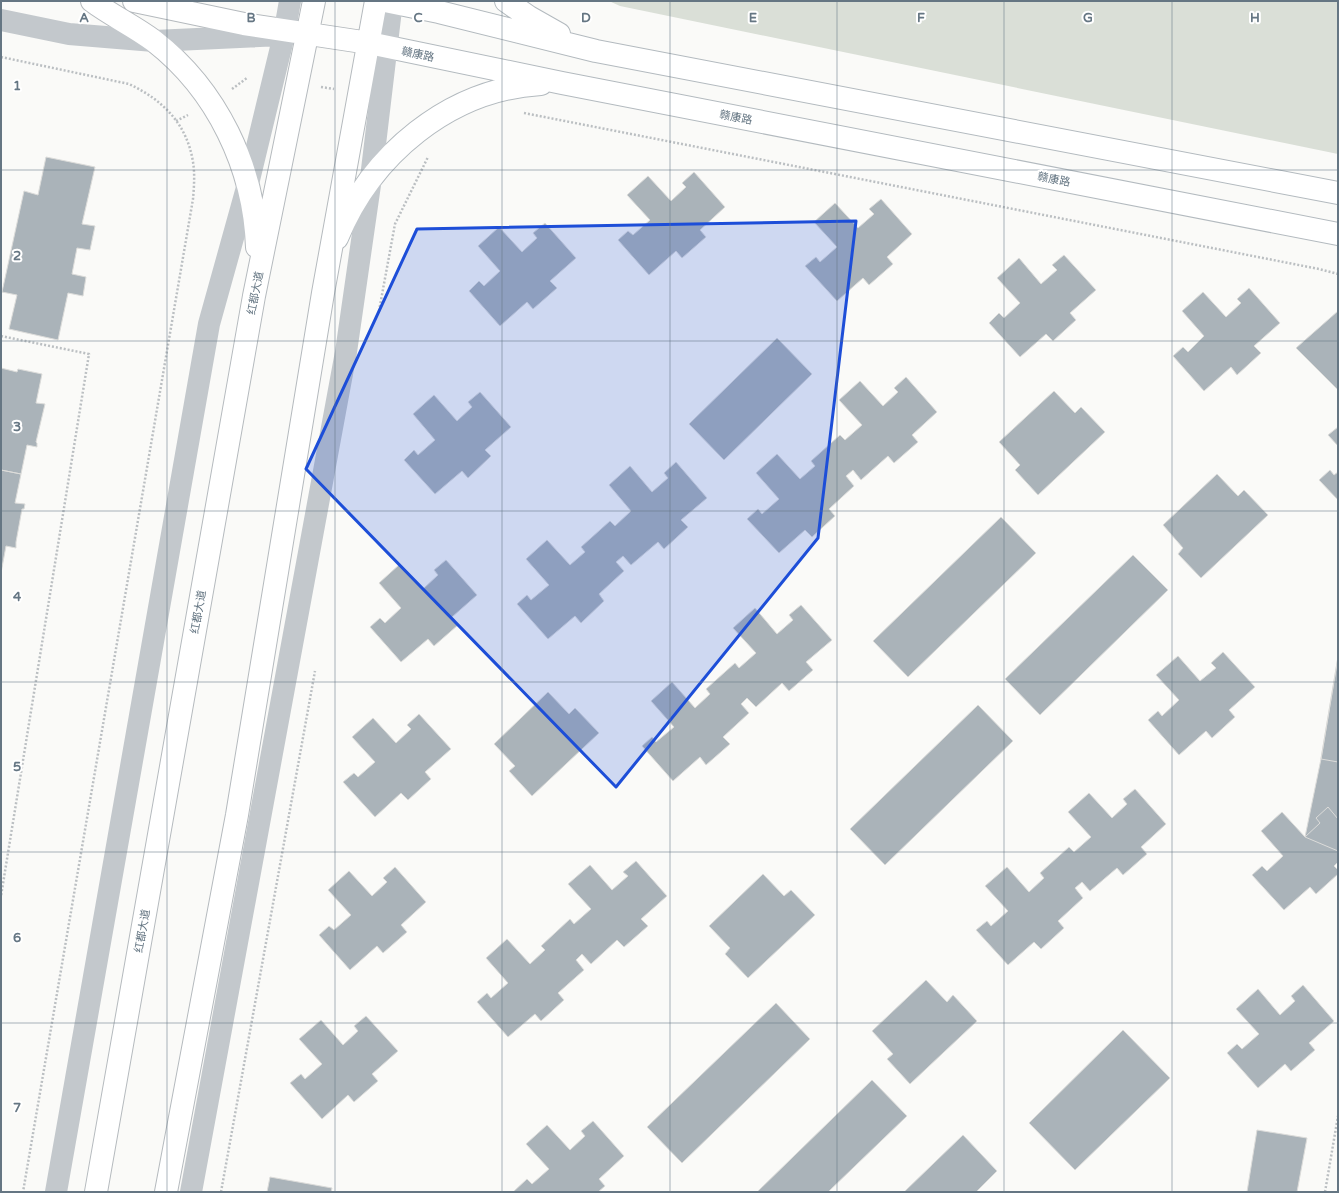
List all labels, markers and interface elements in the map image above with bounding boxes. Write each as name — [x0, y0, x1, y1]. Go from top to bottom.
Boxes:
text: A — [79, 10, 89, 26]
text: B — [246, 10, 256, 26]
text: C — [413, 10, 423, 26]
text: D — [581, 10, 591, 26]
text: E — [749, 10, 757, 26]
text: F — [917, 10, 925, 26]
text: G — [1083, 10, 1093, 26]
text: H — [1250, 10, 1260, 26]
street label: 赣康路 — [400, 45, 435, 64]
text: 1 — [13, 78, 21, 94]
street label: 赣康路 — [718, 108, 753, 127]
street label: 赣康路 — [1036, 170, 1071, 189]
text: 2 — [13, 248, 21, 264]
street label: 红都大道 — [245, 270, 266, 316]
text: 3 — [13, 419, 21, 435]
text: 4 — [13, 589, 22, 605]
street label: 红都大道 — [188, 589, 209, 635]
text: 5 — [13, 759, 21, 775]
street label: 红都大道 — [132, 908, 153, 954]
text: 6 — [13, 930, 21, 946]
text: 7 — [13, 1100, 21, 1116]

